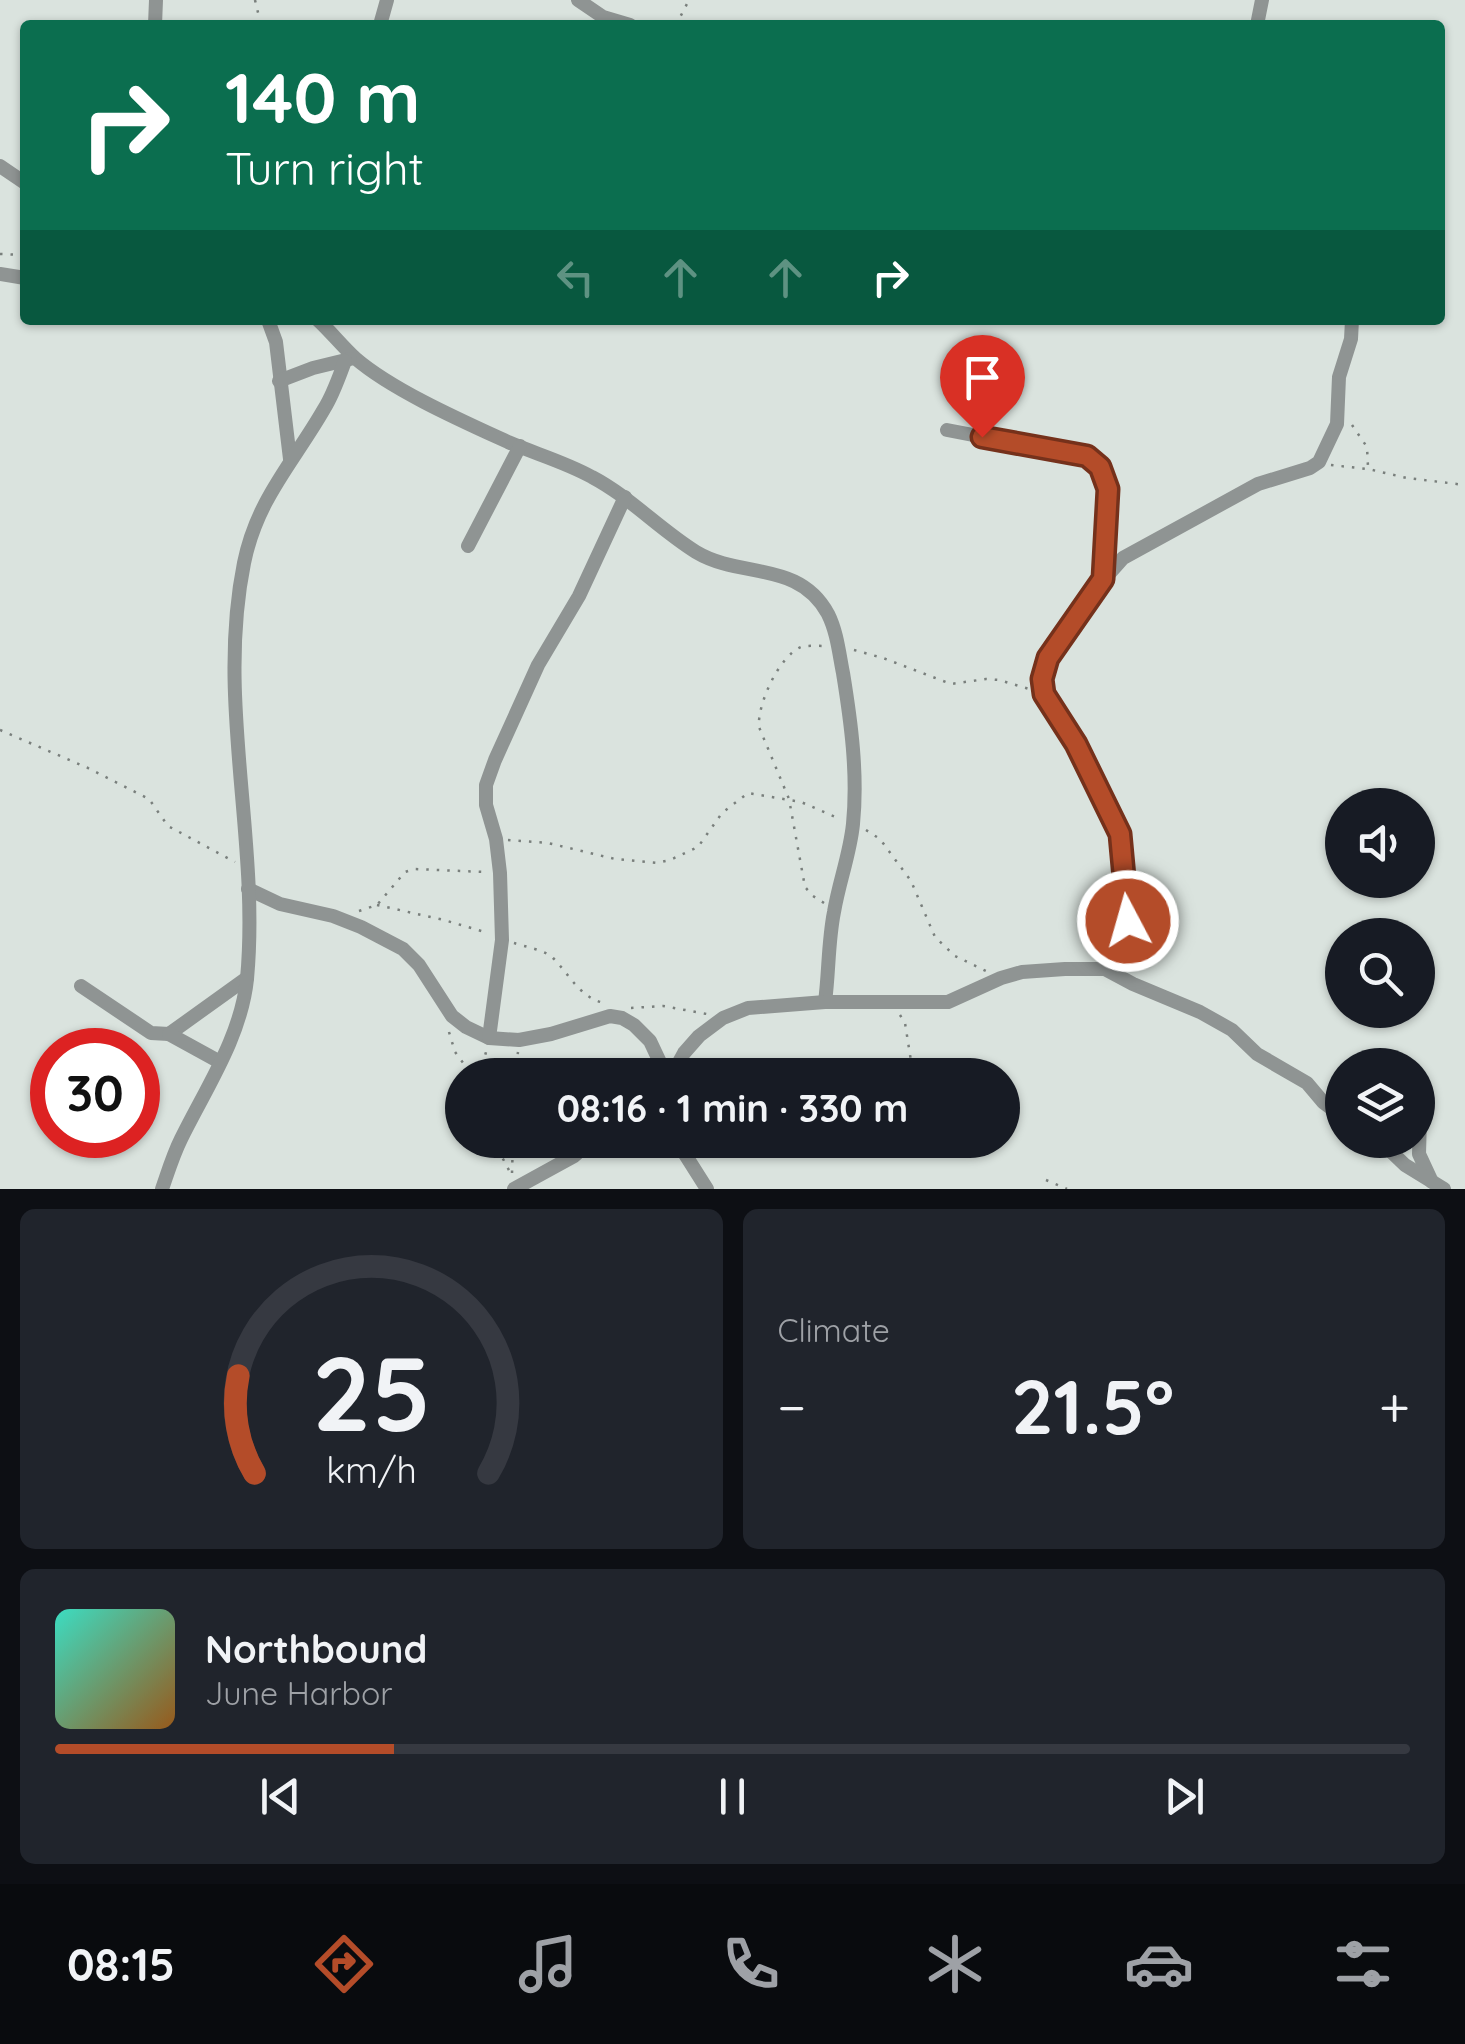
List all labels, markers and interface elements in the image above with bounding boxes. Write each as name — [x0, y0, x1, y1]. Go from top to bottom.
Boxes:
text: 140 m — [225, 53, 421, 141]
icon: right — [60, 60, 190, 190]
text: Turn right — [225, 140, 424, 196]
icon: left — [548, 250, 603, 305]
icon: ahead — [653, 250, 708, 305]
icon: ahead — [758, 250, 813, 305]
icon: right — [863, 250, 918, 305]
pin — [940, 335, 1025, 438]
icon: arrive — [955, 350, 1010, 405]
map controls — [1325, 788, 1435, 1158]
button: sound — [1325, 788, 1435, 898]
position arrow — [1076, 869, 1180, 973]
button: search — [1325, 918, 1435, 1028]
speed limit sign: 30 — [30, 1028, 160, 1158]
button: layers — [1325, 1048, 1435, 1158]
text: 08:16 · 1 min · 330 m — [557, 1084, 908, 1132]
text: Climate — [778, 1310, 890, 1350]
text: 25 — [312, 1327, 431, 1457]
text: 21.5° — [1011, 1359, 1174, 1453]
text: − — [778, 1372, 806, 1441]
text: + — [1379, 1372, 1410, 1441]
text: km/h — [326, 1447, 417, 1492]
text: Northbound — [205, 1625, 427, 1673]
text: June Harbor — [205, 1673, 393, 1713]
icon: previous — [253, 1769, 308, 1824]
icon: pause — [705, 1769, 760, 1824]
icon: next — [1157, 1769, 1212, 1824]
icon: directions — [309, 1929, 379, 1999]
icon: music — [513, 1929, 583, 1999]
icon: phone — [716, 1929, 786, 1999]
icon: climate — [920, 1929, 990, 1999]
icon: car — [1124, 1929, 1194, 1999]
icon: filters — [1328, 1929, 1398, 1999]
text: 08:15 — [67, 1936, 175, 1992]

